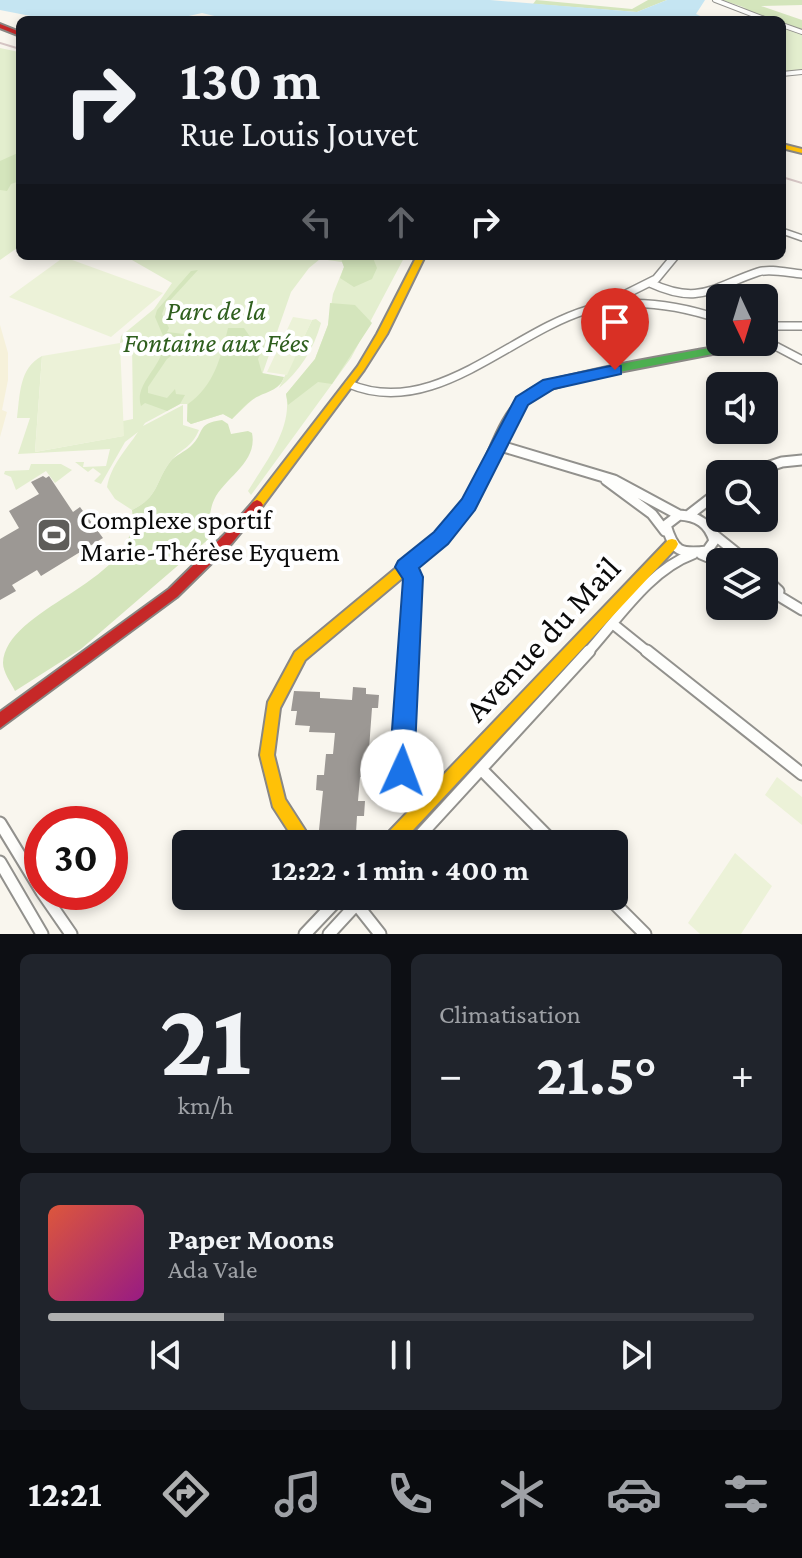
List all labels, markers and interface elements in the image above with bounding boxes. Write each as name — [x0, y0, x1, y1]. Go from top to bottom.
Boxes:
icon: right — [48, 48, 152, 152]
text: 130 m — [180, 49, 321, 111]
text: Rue Louis Jouvet — [180, 114, 418, 154]
icon: left — [295, 200, 339, 244]
icon: ahead — [379, 200, 423, 244]
icon: right — [463, 200, 507, 244]
north arrow — [706, 284, 778, 356]
map controls — [706, 284, 778, 620]
pin — [581, 288, 649, 370]
park label: Parc de la Fontaine aux Fées — [123, 295, 309, 358]
icon: arrive — [593, 300, 637, 344]
button: sound — [706, 372, 778, 444]
button: search — [706, 460, 778, 532]
place label: Complexe sportif Marie-Thérèse Eyquem — [80, 504, 340, 567]
sports icon: Complexe sportif Marie-Thérèse Eyquem — [35, 516, 73, 554]
button: layers — [706, 548, 778, 620]
street label: Avenue du Mail — [457, 549, 627, 729]
position arrow — [360, 729, 444, 813]
speed limit sign: 30 — [24, 806, 128, 910]
text: 12:22 · 1 min · 400 m — [271, 853, 529, 886]
text: 21 — [160, 981, 251, 1096]
text: Climatisation — [439, 1000, 581, 1029]
text: 21.5° — [536, 1040, 657, 1107]
text: − — [439, 1050, 462, 1098]
text: + — [731, 1050, 754, 1098]
text: km/h — [177, 1091, 234, 1120]
text: Paper Moons — [168, 1222, 334, 1255]
text: Ada Vale — [168, 1255, 257, 1284]
icon: previous — [144, 1333, 188, 1377]
icon: pause — [379, 1333, 423, 1377]
icon: next — [614, 1333, 658, 1377]
icon: directions — [158, 1466, 214, 1522]
icon: music — [270, 1466, 326, 1522]
icon: phone — [382, 1466, 438, 1522]
icon: climate — [494, 1466, 550, 1522]
icon: car — [606, 1466, 662, 1522]
icon: filters — [718, 1466, 774, 1522]
text: 12:21 — [28, 1474, 102, 1514]

